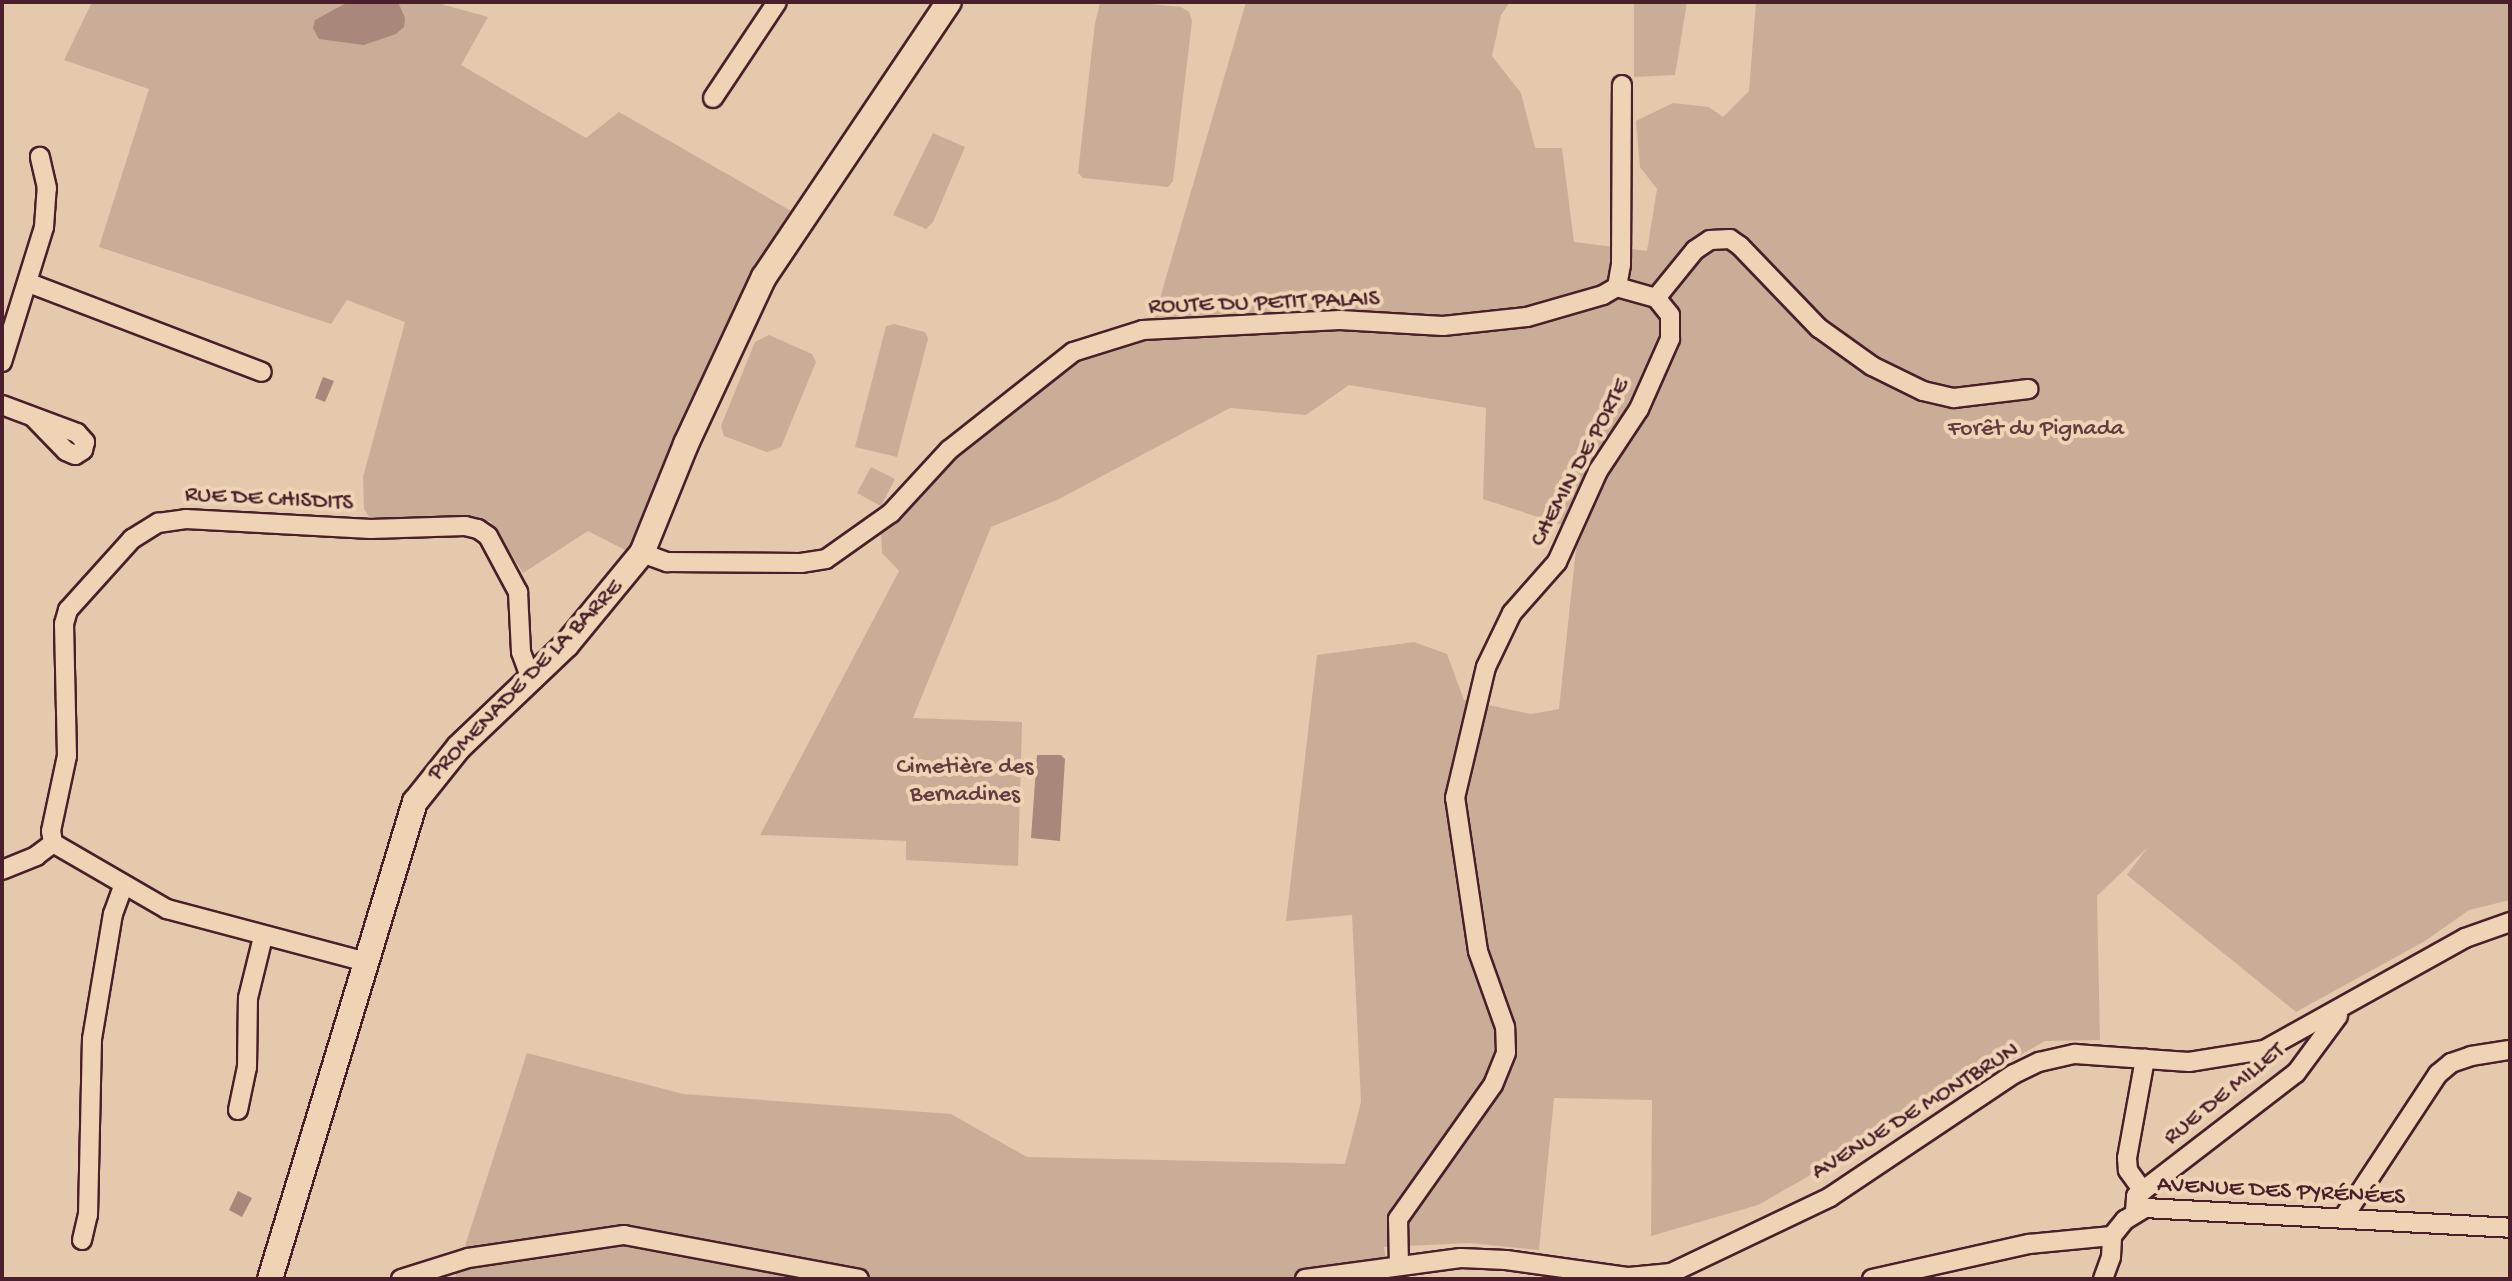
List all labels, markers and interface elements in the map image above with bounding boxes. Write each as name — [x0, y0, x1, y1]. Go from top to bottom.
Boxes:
street label: ROUTE DU PETIT PALAIS — [1148, 286, 1380, 322]
street label: CHEMIN DE PORTE — [1525, 374, 1637, 552]
park label: Forêt du Pignada — [1948, 416, 2124, 444]
street label: RUE DE CHISDITS — [184, 481, 354, 519]
street label: PROMENADE DE LA BARRE — [422, 574, 630, 788]
park label: Cimetière des Bernadines — [897, 754, 1033, 810]
street label: AVENUE DE MONTBRUN — [1807, 1036, 2025, 1188]
street label: RUE DE MILLET — [2159, 1037, 2291, 1153]
street label: AVENUE DES PYRÉNÉES — [2156, 1171, 2406, 1213]

